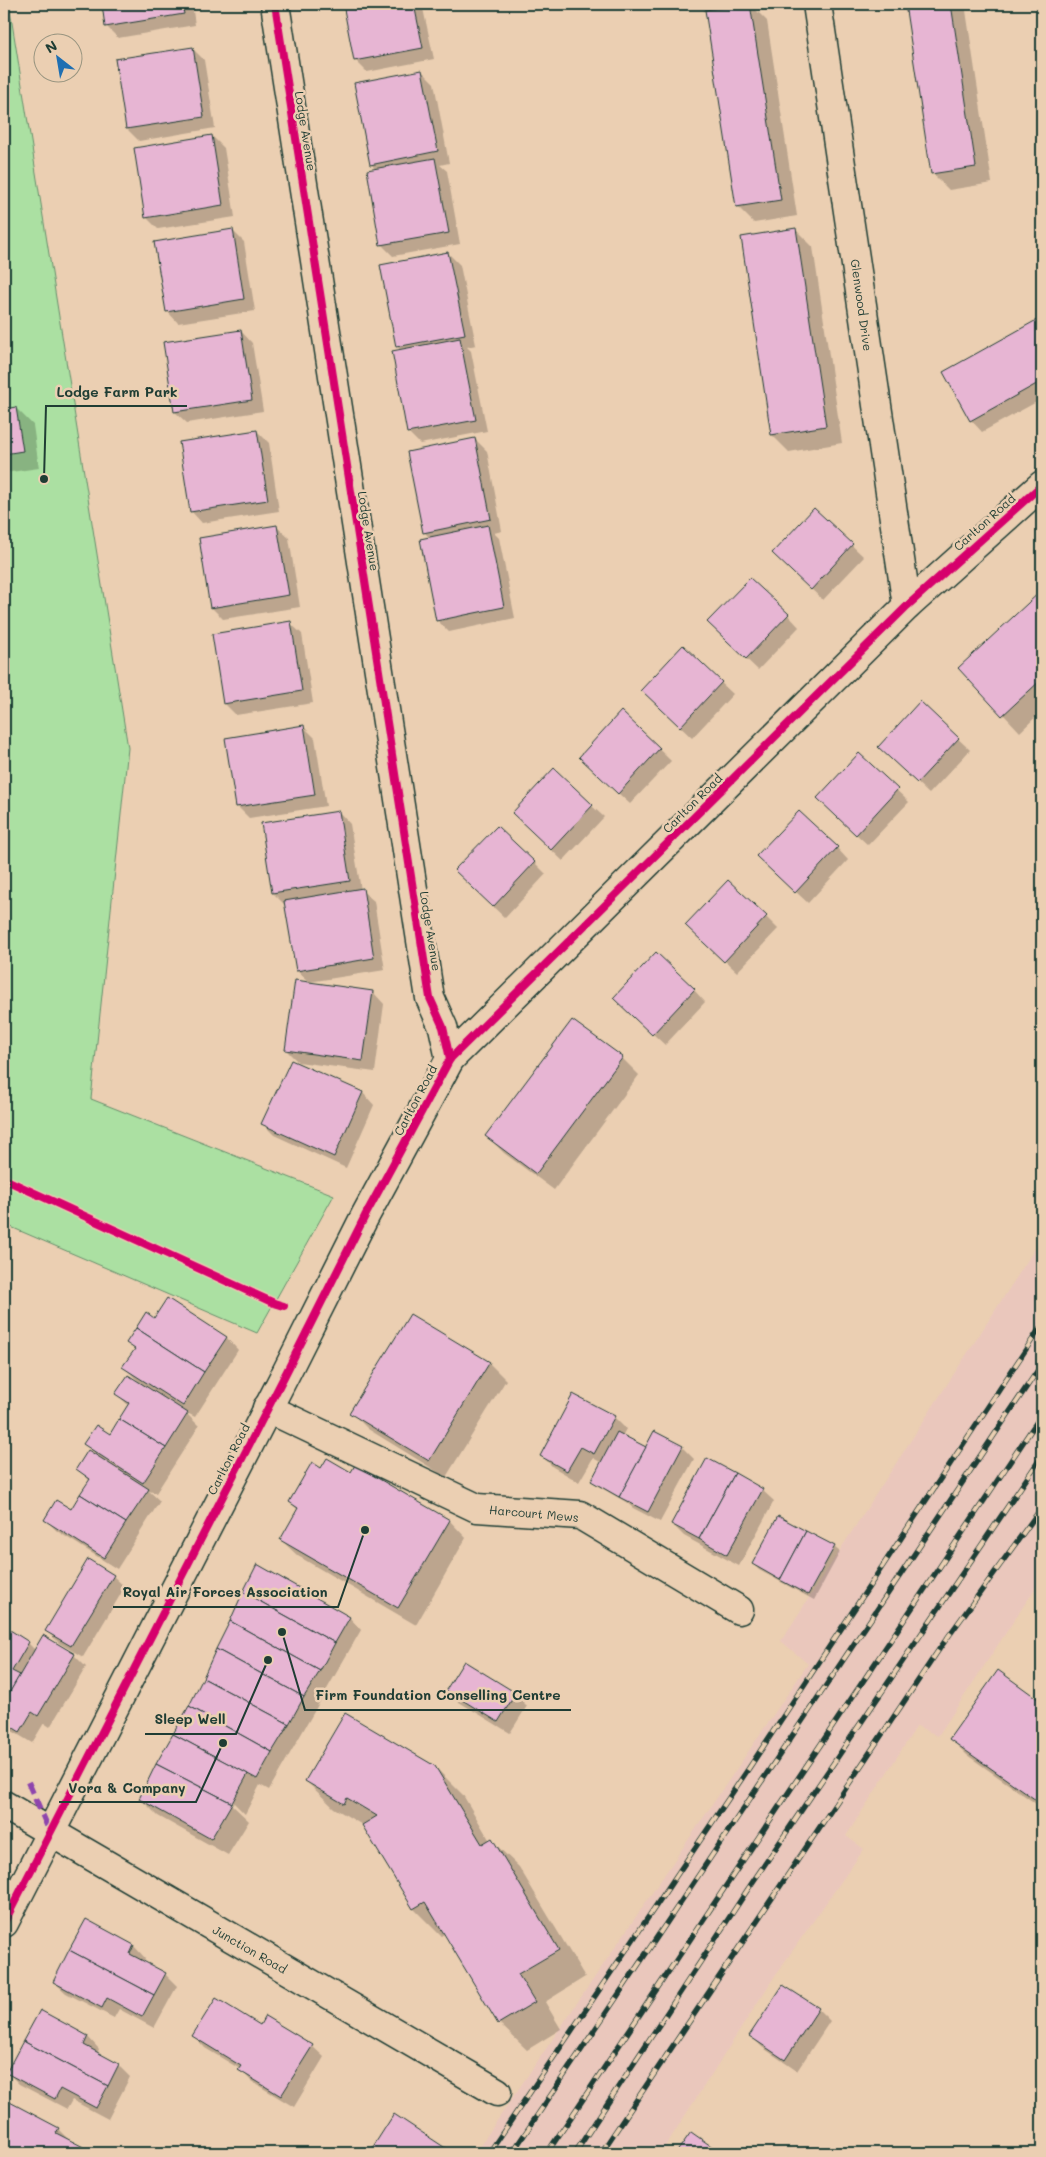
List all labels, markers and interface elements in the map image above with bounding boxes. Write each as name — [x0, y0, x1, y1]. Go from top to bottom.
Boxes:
north arrow — [32, 32, 82, 82]
text: N — [42, 36, 61, 57]
street label: Lodge Avenue — [292, 90, 320, 172]
street label: Glenwood Drive — [848, 258, 876, 352]
callout: Lodge Farm Park — [46, 377, 187, 406]
text: Lodge Farm Park — [56, 382, 178, 401]
street label: Lodge Avenue — [355, 490, 383, 572]
street label: Carlton Road — [950, 490, 1019, 554]
street label: Carlton Road — [659, 770, 725, 836]
street label: Lodge Avenue — [417, 890, 445, 972]
street label: Carlton Road — [390, 1062, 441, 1138]
street label: Carlton Road — [203, 1420, 253, 1497]
street label: Harcourt Mews — [488, 1501, 580, 1525]
callout: Royal Air Forces Association — [113, 1578, 338, 1607]
text: Royal Air Forces Association — [122, 1582, 328, 1601]
callout: Firm Foundation Conselling Centre — [305, 1681, 571, 1710]
text: Firm Foundation Conselling Centre — [315, 1685, 561, 1704]
callout: Sleep Well — [145, 1705, 236, 1734]
text: Sleep Well — [155, 1709, 225, 1728]
callout: Vora & Company — [59, 1773, 196, 1802]
text: Vora & Company — [68, 1778, 186, 1797]
street label: Junction Road — [210, 1921, 290, 1977]

